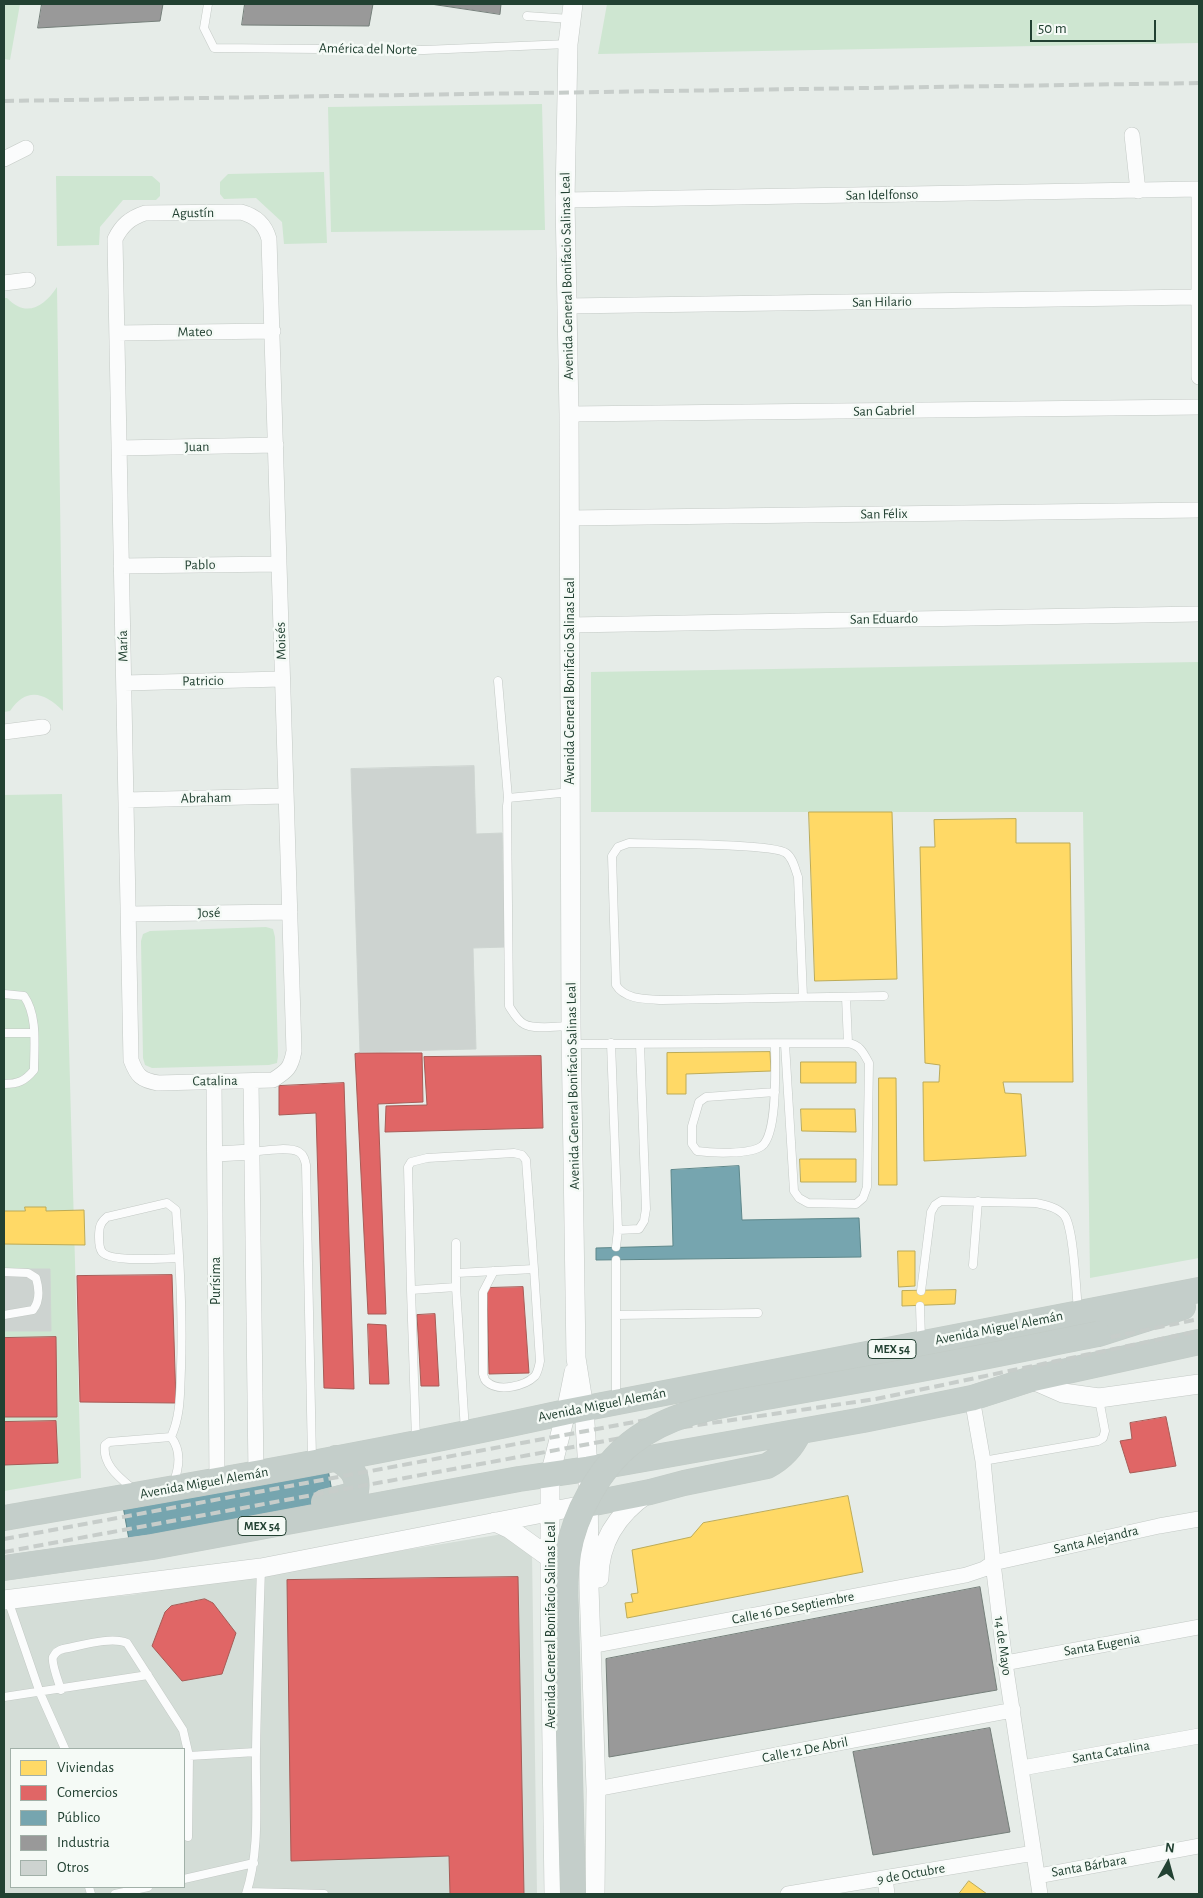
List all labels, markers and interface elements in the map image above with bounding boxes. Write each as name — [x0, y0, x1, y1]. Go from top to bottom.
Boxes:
scale bar — [1033, 10, 1159, 42]
text: 50 m — [1038, 21, 1067, 36]
street label: América del Norte — [319, 40, 417, 58]
street label: Avenida General Bonifacio Salinas Leal — [557, 172, 577, 380]
street label: San Idelfonso — [845, 186, 919, 204]
street label: Agustín — [172, 204, 214, 222]
street label: San Hilario — [852, 293, 912, 311]
street label: Mateo — [177, 323, 213, 341]
street label: San Gabriel — [853, 402, 915, 420]
street label: Juan — [184, 438, 210, 456]
street label: San Félix — [860, 505, 908, 523]
street label: Pablo — [184, 556, 216, 574]
street label: Avenida General Bonifacio Salinas Leal — [562, 577, 578, 785]
street label: San Eduardo — [850, 610, 918, 628]
street label: Moisés — [272, 622, 290, 660]
street label: María — [114, 630, 132, 662]
street label: Patricio — [182, 672, 224, 690]
street label: Abraham — [180, 789, 232, 807]
street label: José — [198, 904, 220, 922]
street label: Avenida General Bonifacio Salinas Leal — [563, 982, 583, 1190]
street label: Catalina — [192, 1072, 238, 1090]
street label: Purísima — [208, 1257, 224, 1305]
street label: Avenida Miguel Alemán — [934, 1307, 1064, 1349]
road number: MEX 54 — [868, 1340, 916, 1358]
street label: Avenida Miguel Alemán — [537, 1384, 667, 1426]
street label: Avenida Miguel Alemán — [139, 1463, 269, 1503]
road number: MEX 54 — [238, 1516, 286, 1535]
street label: Avenida General Bonifacio Salinas Leal — [543, 1521, 559, 1729]
street label: Santa Alejandra — [1052, 1522, 1140, 1558]
street label: Calle 16 De Septiembre — [730, 1588, 856, 1628]
street label: 14 de Mayo — [991, 1615, 1015, 1677]
street label: Santa Eugenia — [1063, 1630, 1141, 1660]
street label: Calle 12 De Abril — [761, 1733, 849, 1767]
street label: Santa Catalina — [1071, 1737, 1151, 1767]
legend — [10, 1748, 185, 1888]
text: Viviendas — [57, 1760, 114, 1775]
text: Comercios — [57, 1785, 118, 1800]
text: Público — [57, 1810, 100, 1825]
text: Industria — [57, 1835, 110, 1850]
north arrow — [1143, 1838, 1193, 1888]
text: N — [1164, 1841, 1176, 1856]
street label: Santa Bárbara — [1050, 1851, 1128, 1881]
text: Otros — [57, 1860, 89, 1875]
street label: 9 de Octubre — [876, 1860, 946, 1888]

